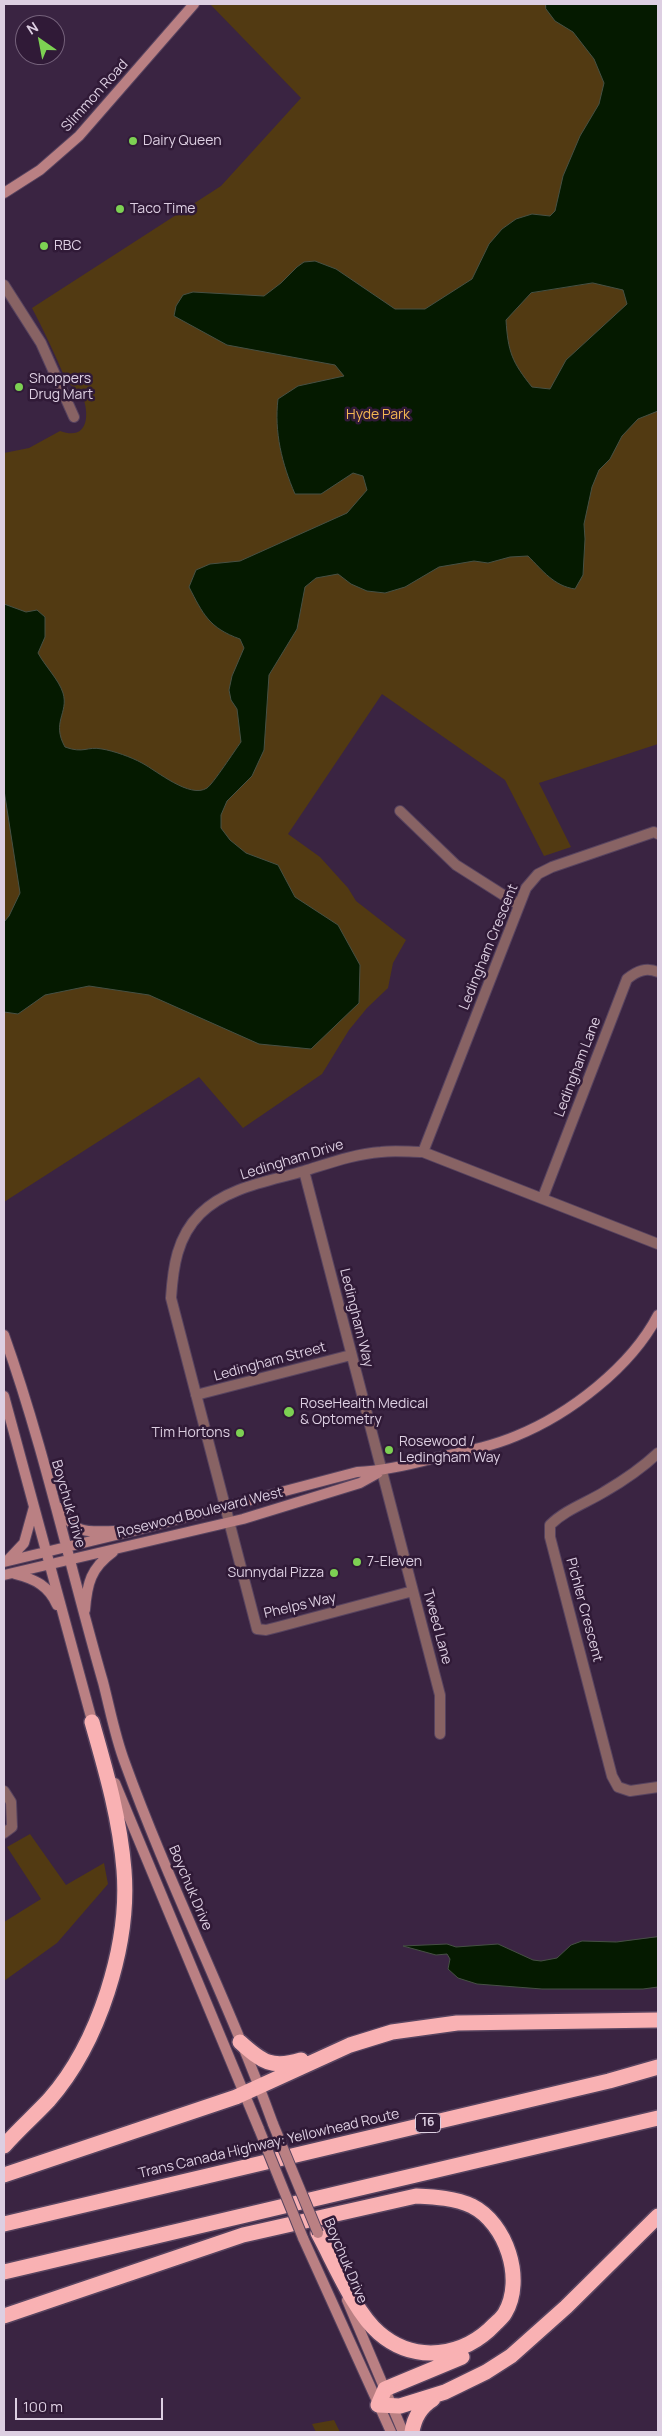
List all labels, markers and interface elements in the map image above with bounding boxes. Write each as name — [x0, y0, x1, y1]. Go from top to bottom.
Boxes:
north arrow — [15, 15, 65, 65]
text: N — [23, 17, 41, 39]
street label: Slimmon Road — [58, 56, 132, 136]
place label: Dairy Queen — [143, 133, 222, 149]
marker: Dairy Queen — [127, 135, 139, 147]
place label: Taco Time — [130, 201, 195, 217]
marker: Taco Time — [114, 203, 126, 215]
place label: RBC — [54, 238, 81, 254]
marker: RBC — [38, 240, 50, 252]
place label: Shoppers Drug Mart — [29, 371, 93, 404]
marker: Shoppers Drug Mart — [13, 381, 25, 393]
park label: Hyde Park — [346, 407, 410, 423]
street label: Ledingham Crescent — [456, 882, 522, 1012]
street label: Ledingham Lane — [551, 1015, 605, 1119]
street label: Ledingham Drive — [238, 1136, 346, 1184]
street label: Ledingham Way — [336, 1267, 376, 1369]
street label: Ledingham Street — [212, 1339, 328, 1385]
place label: RoseHealth Medical & Optometry — [300, 1396, 428, 1428]
marker: RoseHealth Medical & Optometry — [282, 1405, 296, 1419]
place label: Tim Hortons — [152, 1425, 230, 1441]
marker: Tim Hortons — [234, 1427, 246, 1439]
place label: Rosewood / Ledingham Way — [399, 1434, 500, 1466]
marker: Rosewood / Ledingham Way — [383, 1444, 395, 1456]
street label: Boychuk Drive — [47, 1458, 89, 1550]
street label: Rosewood Boulevard West — [115, 1484, 285, 1542]
place label: 7-Eleven — [367, 1554, 422, 1570]
marker: 7-Eleven — [351, 1556, 363, 1568]
street label: Pichler Crescent — [562, 1556, 606, 1664]
place label: Sunnydal Pizza — [228, 1565, 324, 1581]
marker: Sunnydal Pizza — [328, 1567, 340, 1579]
street label: Tweed Lane — [419, 1588, 455, 1666]
street label: Phelps Way — [262, 1590, 338, 1622]
street label: Boychuk Drive — [165, 1843, 215, 1933]
street label: Trans Canada Highway: Yellowhead Route — [137, 2106, 401, 2182]
road number: 16 — [416, 2114, 440, 2132]
street label: Boychuk Drive — [320, 2216, 370, 2306]
scale bar — [18, 2388, 165, 2420]
text: 100 m — [23, 2396, 63, 2417]

